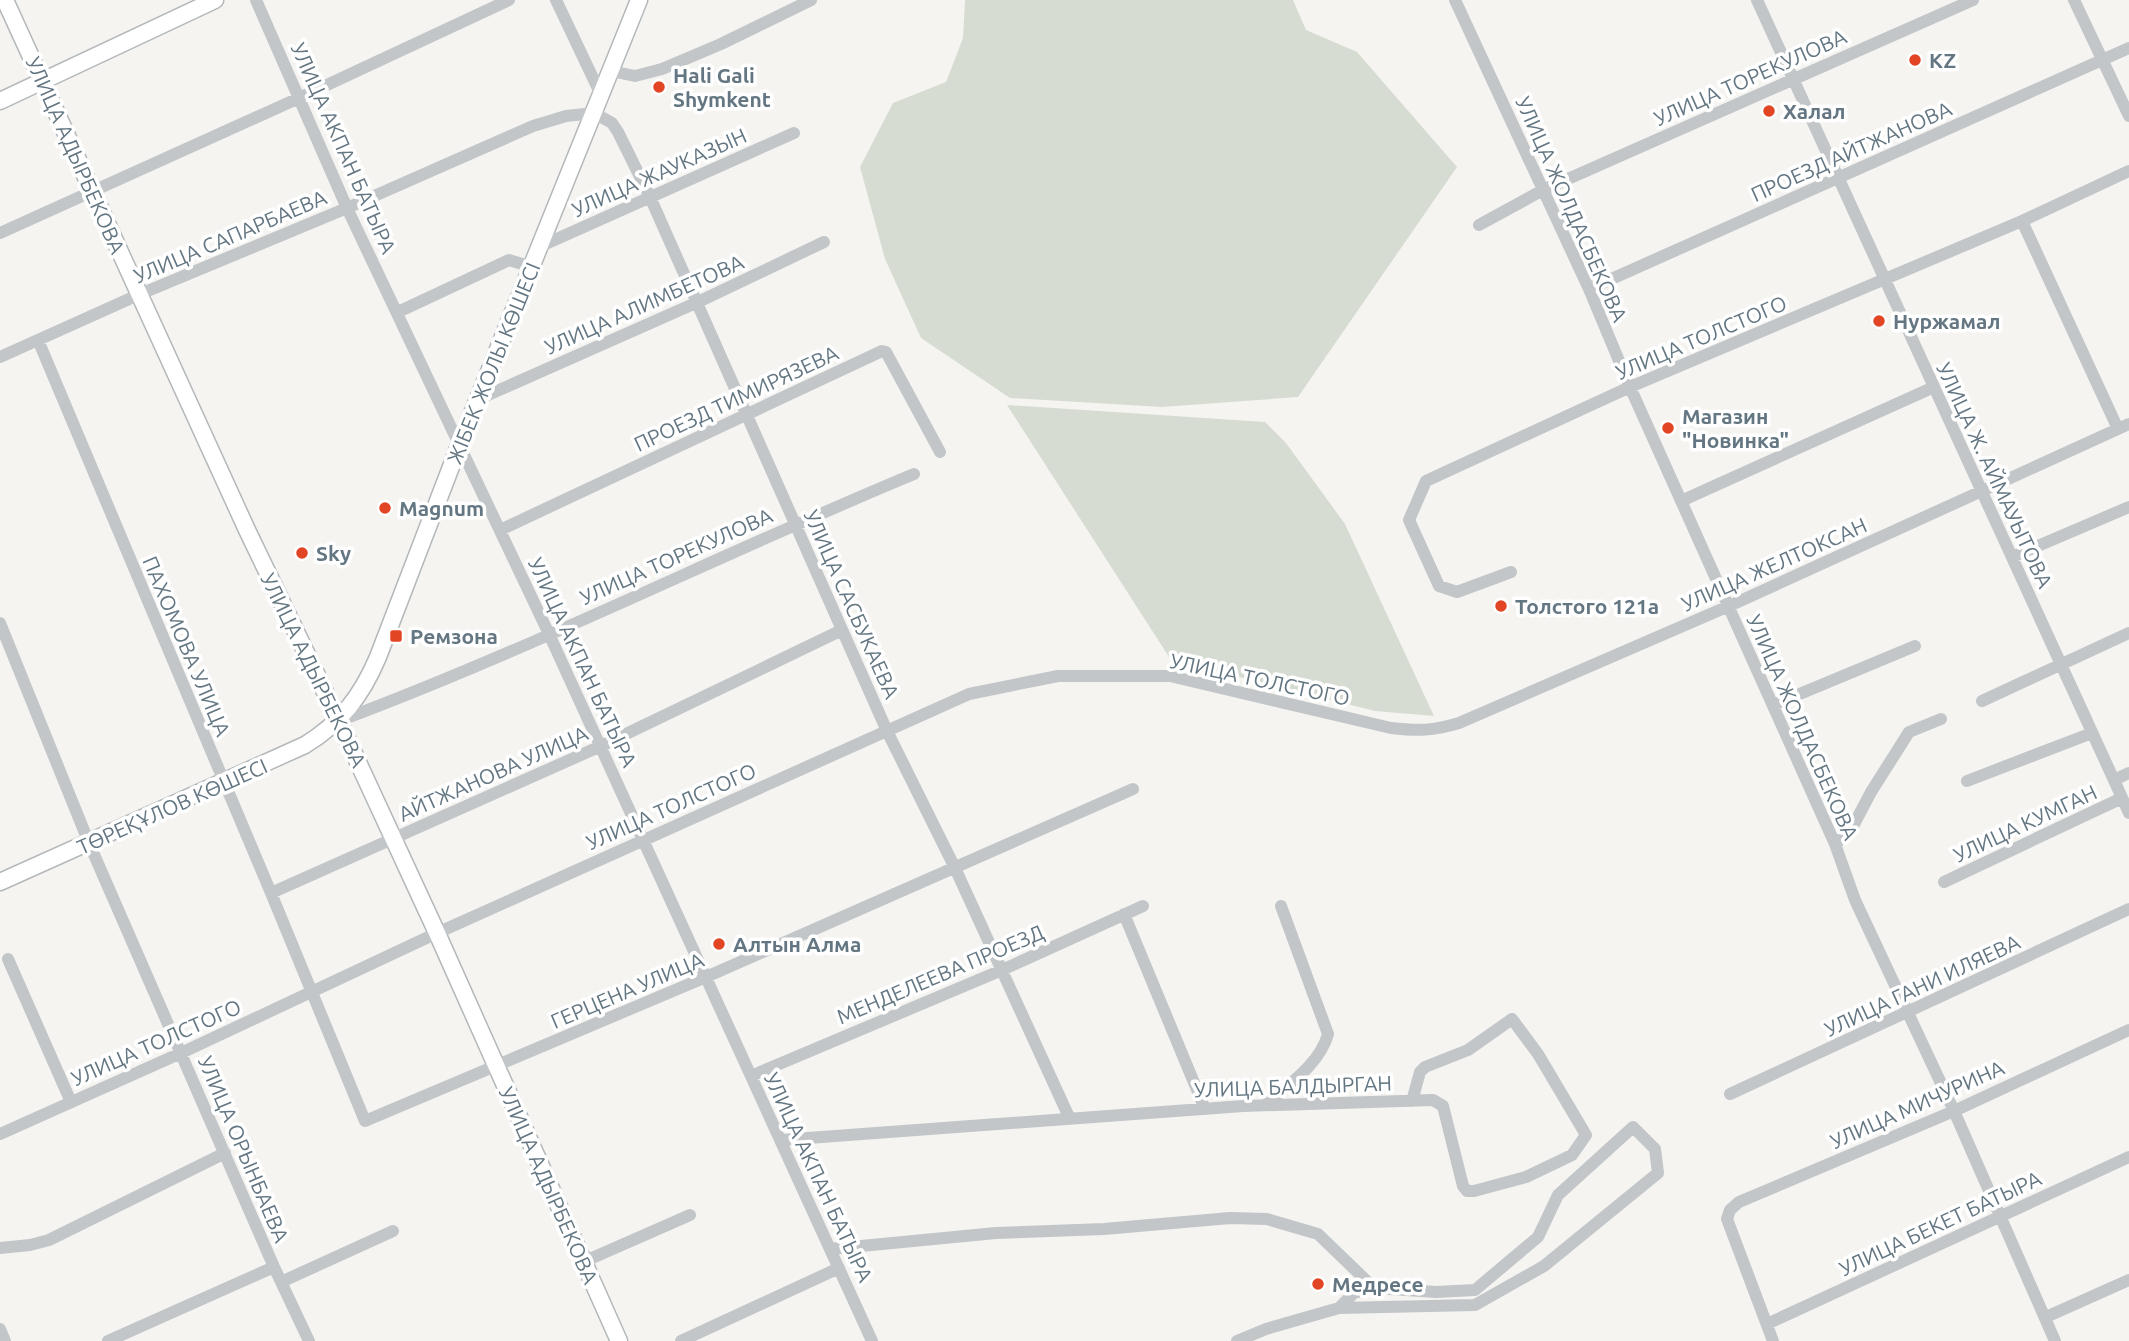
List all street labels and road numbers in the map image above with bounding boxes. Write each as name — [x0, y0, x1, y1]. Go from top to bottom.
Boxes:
street label: УЛИЦА ТОРЕКУЛОВА — [1650, 24, 1850, 130]
street label: УЛИЦА АКПАН БАТЫРА — [287, 39, 402, 257]
street label: УЛИЦА АДЫРБЕКОВА — [22, 53, 130, 258]
street label: УЛИЦА ЖОЛДАСБЕКОВА — [1511, 93, 1633, 326]
street label: ПРОЕЗД АЙТЖАНОВА — [1747, 96, 1955, 206]
street label: УЛИЦА ЖАУКАЗЫН — [568, 123, 750, 221]
street label: УЛИЦА САПАРБАЕВА — [130, 184, 330, 287]
street label: УЛИЦА АЛИМБЕТОВА — [541, 249, 748, 359]
street label: ЖІБЕК ЖОЛЫ КӨШЕСІ — [442, 259, 544, 467]
street label: УЛИЦА ТОЛСТОГО — [1612, 290, 1790, 384]
street label: ПРОЕЗД ТИМИРЯЗЕВА — [630, 340, 842, 456]
street label: УЛИЦА Ж. АЙМАУЫТОВА — [1932, 358, 2058, 592]
street label: УЛИЦА ТОРЕКУЛОВА — [576, 503, 776, 609]
street label: УЛИЦА САСБУКАЕВА — [800, 506, 905, 702]
street label: УЛИЦА ЖЕЛТОКСАН — [1678, 512, 1870, 616]
street label: ПАХОМОВА УЛИЦА — [138, 552, 236, 740]
street label: УЛИЦА АКПАН БАТЫРА — [524, 553, 642, 771]
street label: УЛИЦА АДЫРБЕКОВА — [256, 569, 372, 771]
street label: УЛИЦА ЖОЛДАСБЕКОВА — [1742, 611, 1864, 844]
street label: УЛИЦА ТОЛСТОГО — [1168, 648, 1352, 710]
street label: АЙТЖАНОВА УЛИЦА — [395, 720, 592, 826]
street label: ТӨРЕҚҰЛОВ КӨШЕСІ — [73, 753, 271, 859]
street label: УЛИЦА ТОЛСТОГО — [582, 758, 760, 854]
street label: УЛИЦА КУМГАН — [1950, 779, 2100, 867]
street label: МЕНДЕЛЕЕВА ПРОЕЗД — [833, 919, 1047, 1029]
street label: УЛИЦА ГАНИ ИЛЯЕВА — [1820, 929, 2024, 1041]
street label: ГЕРЦЕНА УЛИЦА — [547, 947, 707, 1033]
street label: УЛИЦА ТОЛСТОГО — [67, 994, 245, 1090]
street label: УЛИЦА ОРЫНБАЕВА — [194, 1052, 294, 1246]
street label: УЛИЦА МИЧУРИНА — [1826, 1055, 2008, 1153]
street label: УЛИЦА АКПАН БАТЫРА — [760, 1068, 878, 1286]
street label: УЛИЦА БАЛДЫРГАН — [1194, 1071, 1392, 1101]
street label: УЛИЦА АДЫРБЕКОВА — [495, 1083, 603, 1288]
street label: УЛИЦА БЕКЕТ БАТЫРА — [1835, 1165, 2045, 1280]

